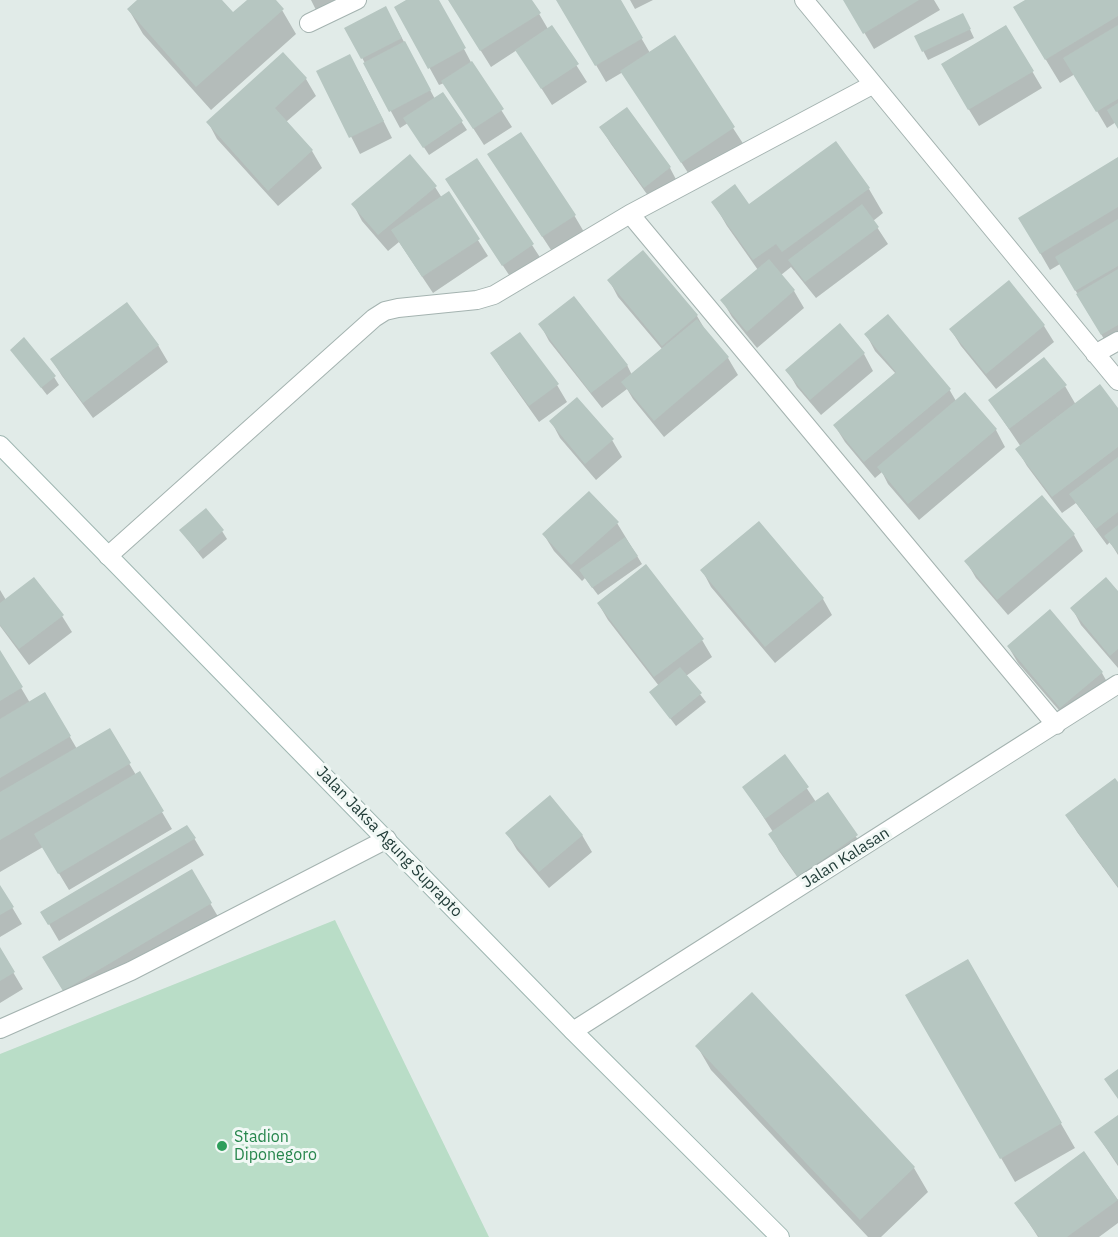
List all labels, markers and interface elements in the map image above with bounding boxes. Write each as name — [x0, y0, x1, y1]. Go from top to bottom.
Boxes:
street label: Jalan Jaksa Agung Suprapto — [312, 763, 466, 921]
street label: Jalan Kalasan — [799, 824, 893, 892]
place label: Stadion Diponegoro — [234, 1127, 317, 1165]
marker: Stadion Diponegoro — [215, 1139, 229, 1153]

